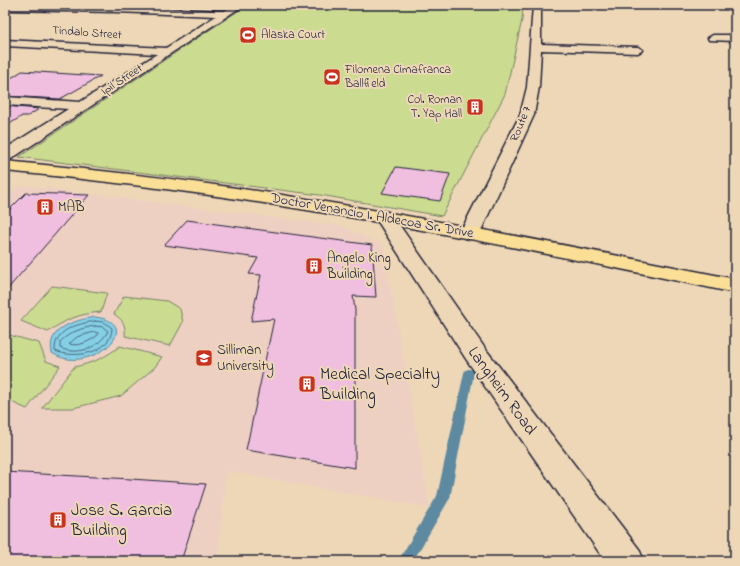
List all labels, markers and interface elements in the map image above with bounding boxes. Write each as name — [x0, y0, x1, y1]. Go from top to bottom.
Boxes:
street label: Tindalo Street — [52, 22, 122, 44]
sports icon: Alaska Court — [238, 25, 258, 45]
place label: Alaska Court — [261, 26, 325, 44]
street label: Ipil Street — [97, 60, 147, 100]
place label: Filomena Cimafranca Ballfield — [344, 61, 451, 93]
sports icon: Filomena Cimafranca Ballfield — [322, 67, 342, 87]
place label: Col. Roman T. Yap Hall — [407, 91, 462, 123]
building icon: Col. Roman T. Yap Hall — [465, 97, 485, 117]
street label: Route 7 — [506, 103, 536, 145]
street label: Doctor Venancio I. Aldecoa Sr. Drive — [268, 188, 476, 244]
building icon: MAB — [35, 197, 55, 217]
place label: MAB — [58, 197, 85, 218]
place label: Angelo King Building — [326, 248, 391, 286]
building icon: Angelo King Building — [304, 256, 324, 276]
place label: Silliman University — [217, 340, 274, 378]
street label: Langheim Road — [460, 342, 543, 442]
school or university icon: Silliman University — [194, 348, 214, 368]
place label: Medical Specialty Building — [319, 362, 440, 409]
building icon: Medical Specialty Building — [297, 374, 317, 394]
place label: Jose S. Garcia Building — [70, 498, 172, 545]
building icon: Jose S. Garcia Building — [48, 510, 68, 530]

